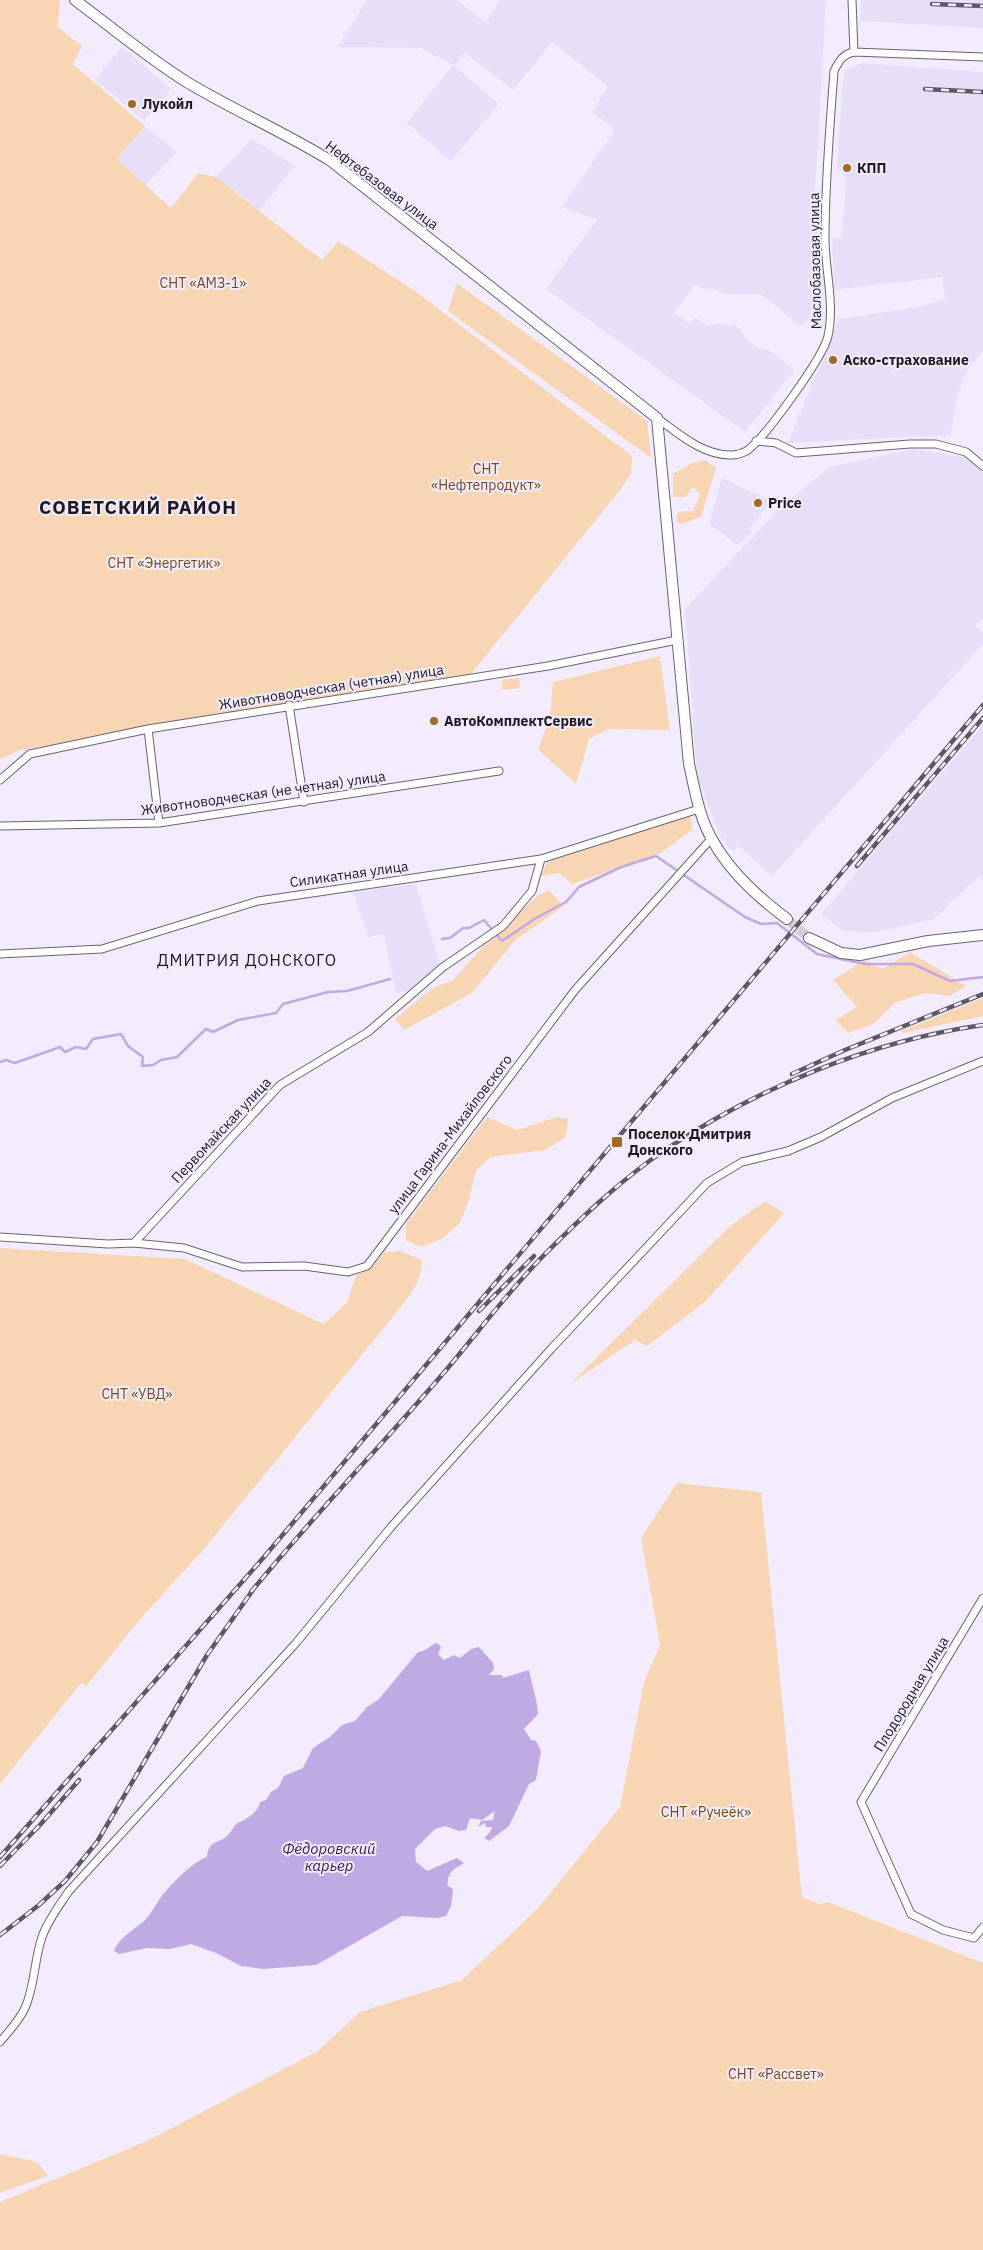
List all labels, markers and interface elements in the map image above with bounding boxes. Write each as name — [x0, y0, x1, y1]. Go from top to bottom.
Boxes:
place label: Лукойл — [142, 95, 193, 113]
marker: Лукойл — [126, 98, 138, 110]
street label: Нефтебазовая улица — [322, 137, 443, 234]
place label: КПП — [857, 159, 886, 177]
marker: КПП — [841, 162, 853, 174]
street label: Маслобазовая улица — [805, 192, 825, 330]
park label: СНТ «АМЗ-1» — [160, 274, 246, 292]
place label: Аско-страхование — [843, 351, 969, 369]
marker: Аско-страхование — [827, 354, 839, 366]
park label: СНТ «Нефтепродукт» — [431, 460, 541, 494]
place label: Price — [768, 494, 802, 512]
district label: СОВЕТСКИЙ РАЙОН — [39, 495, 237, 519]
marker: Price — [752, 497, 764, 509]
park label: СНТ «Энергетик» — [107, 554, 221, 572]
street label: Животноводческая (четная) улица — [217, 660, 445, 714]
place label: АвтоКомплектСервис — [444, 712, 593, 730]
marker: АвтоКомплектСервис — [428, 715, 440, 727]
street label: Животноводческая (не четная) улица — [139, 767, 387, 819]
street label: Силикатная улица — [288, 857, 410, 891]
district label: ДМИТРИЯ ДОНСКОГО — [157, 950, 337, 970]
street label: улица Гарина-Михайловского — [384, 1051, 516, 1217]
street label: Первомайская улица — [167, 1073, 275, 1187]
place label: Поселок Дмитрия Донского — [628, 1125, 751, 1159]
marker: Поселок Дмитрия Донского — [610, 1135, 624, 1149]
park label: СНТ «УВД» — [101, 1385, 173, 1403]
street label: Плодородная улица — [869, 1633, 953, 1755]
park label: СНТ «Ручеёк» — [661, 1803, 751, 1821]
water label: Фёдоровский карьер — [282, 1839, 376, 1875]
park label: СНТ «Рассвет» — [728, 2065, 824, 2083]

